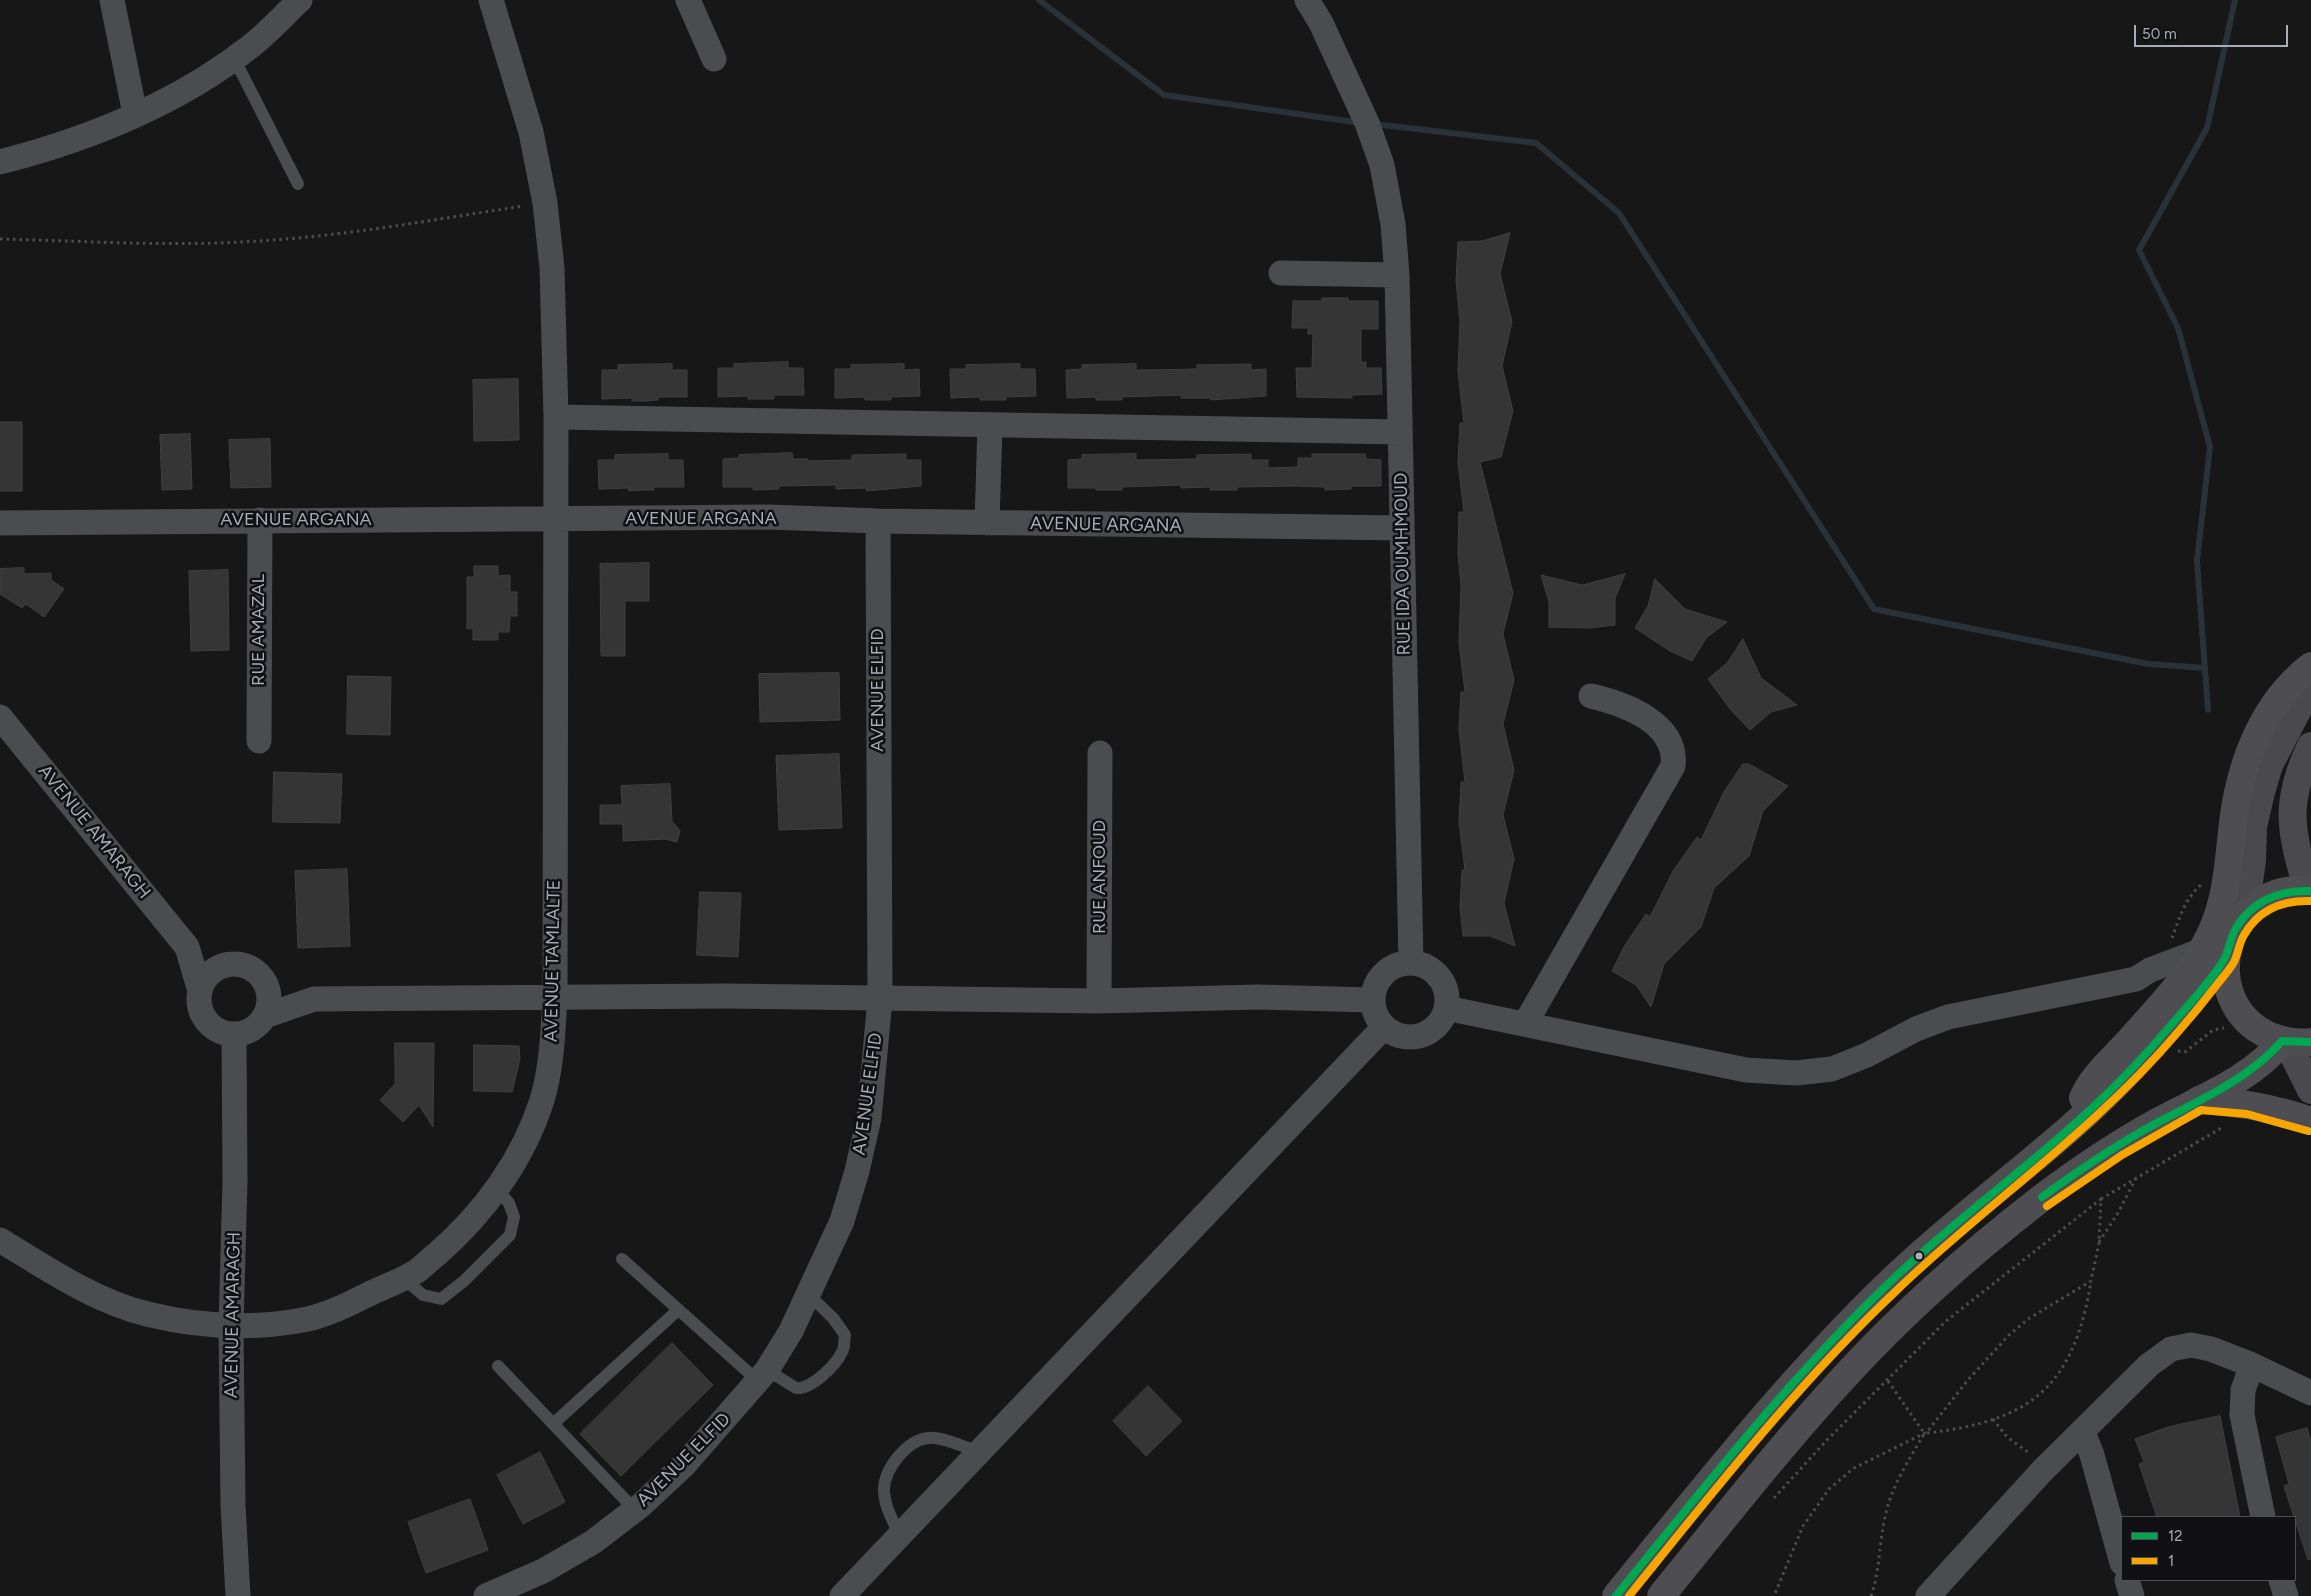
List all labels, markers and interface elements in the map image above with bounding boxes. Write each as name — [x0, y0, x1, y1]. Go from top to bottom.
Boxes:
scale bar — [2136, 15, 2290, 47]
text: 50 m — [2142, 25, 2177, 43]
street label: RUE IDA OUMHMOUD — [1391, 472, 1415, 656]
street label: AVENUE ARGANA — [625, 508, 777, 530]
street label: AVENUE ARGANA — [220, 509, 372, 531]
street label: AVENUE ARGANA — [1030, 513, 1182, 537]
street label: RUE AMAZAL — [248, 574, 270, 686]
street label: AVENUE ELFID — [867, 628, 889, 752]
street label: AVENUE AMARAGH — [33, 761, 155, 903]
street label: RUE ANFOUD — [1089, 820, 1111, 934]
street label: AVENUE TAMLALTE — [541, 880, 565, 1042]
street label: AVENUE ELFID — [849, 1031, 887, 1157]
street label: AVENUE AMARAGH — [221, 1232, 245, 1398]
unlabelled marker — [1914, 1251, 1924, 1261]
street label: AVENUE ELFID — [633, 1409, 735, 1511]
legend — [2121, 1516, 2296, 1581]
text: 12 — [2168, 1527, 2183, 1545]
text: 1 — [2168, 1552, 2174, 1570]

